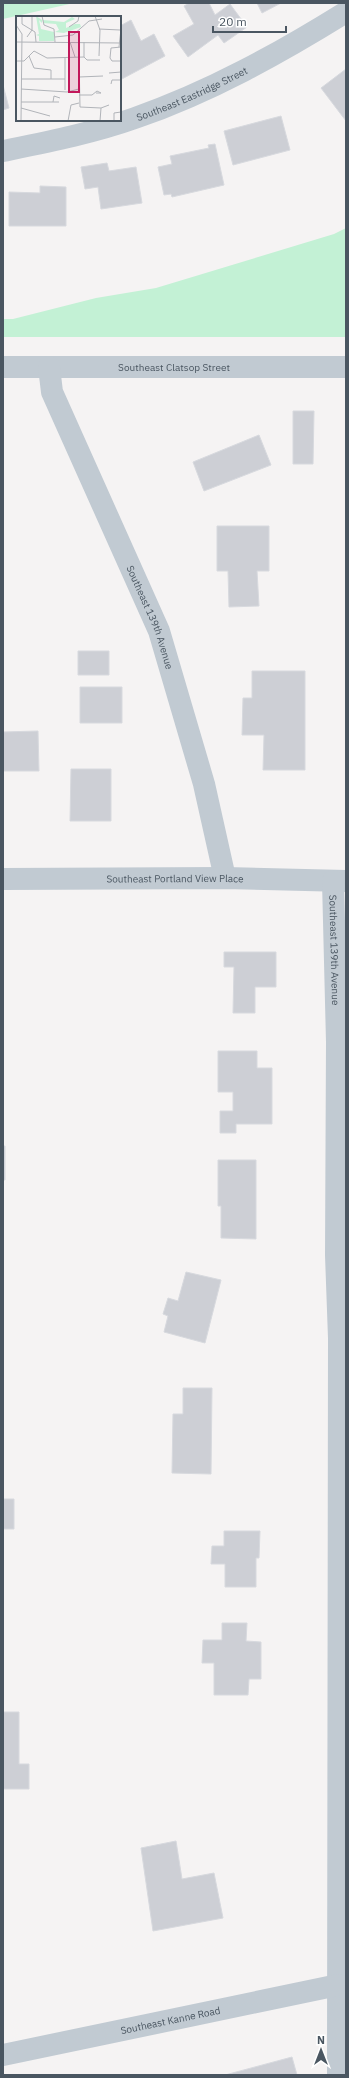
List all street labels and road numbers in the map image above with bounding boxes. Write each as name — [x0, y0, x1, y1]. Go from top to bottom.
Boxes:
street label: Southeast Eastridge Street — [135, 63, 250, 124]
street label: Southeast Clatsop Street — [118, 361, 230, 374]
street label: Southeast 139th Avenue — [124, 563, 176, 671]
street label: Southeast Portland View Place — [106, 871, 244, 885]
street label: Southeast 139th Avenue — [327, 894, 343, 1006]
street label: Southeast Kanne Road — [119, 2003, 221, 2037]

